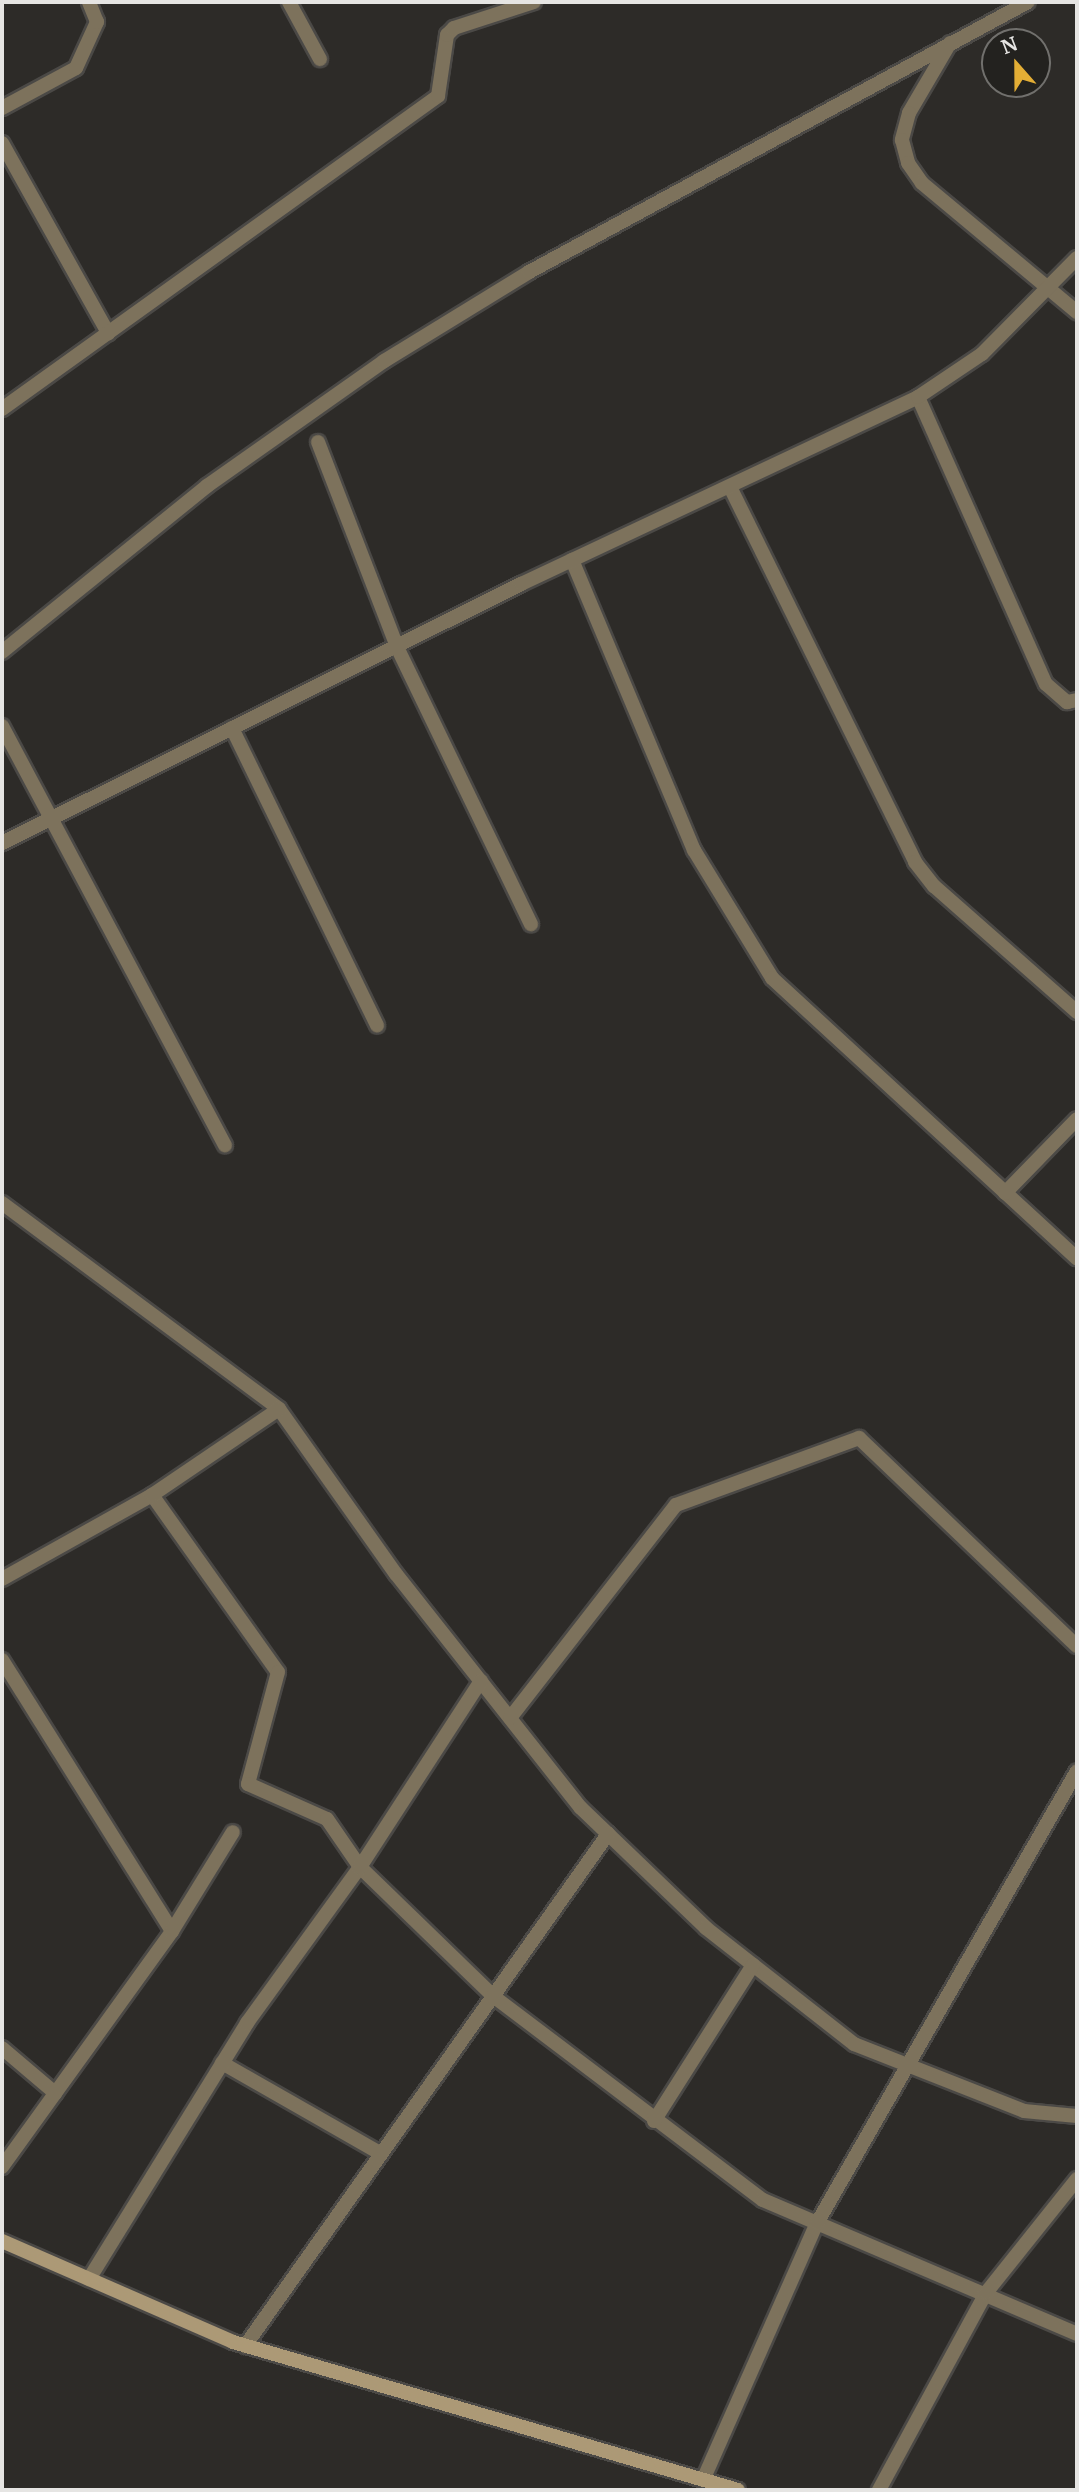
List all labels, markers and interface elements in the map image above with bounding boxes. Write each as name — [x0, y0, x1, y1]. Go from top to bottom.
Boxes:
north arrow — [981, 28, 1051, 98]
text: N — [998, 31, 1020, 59]

